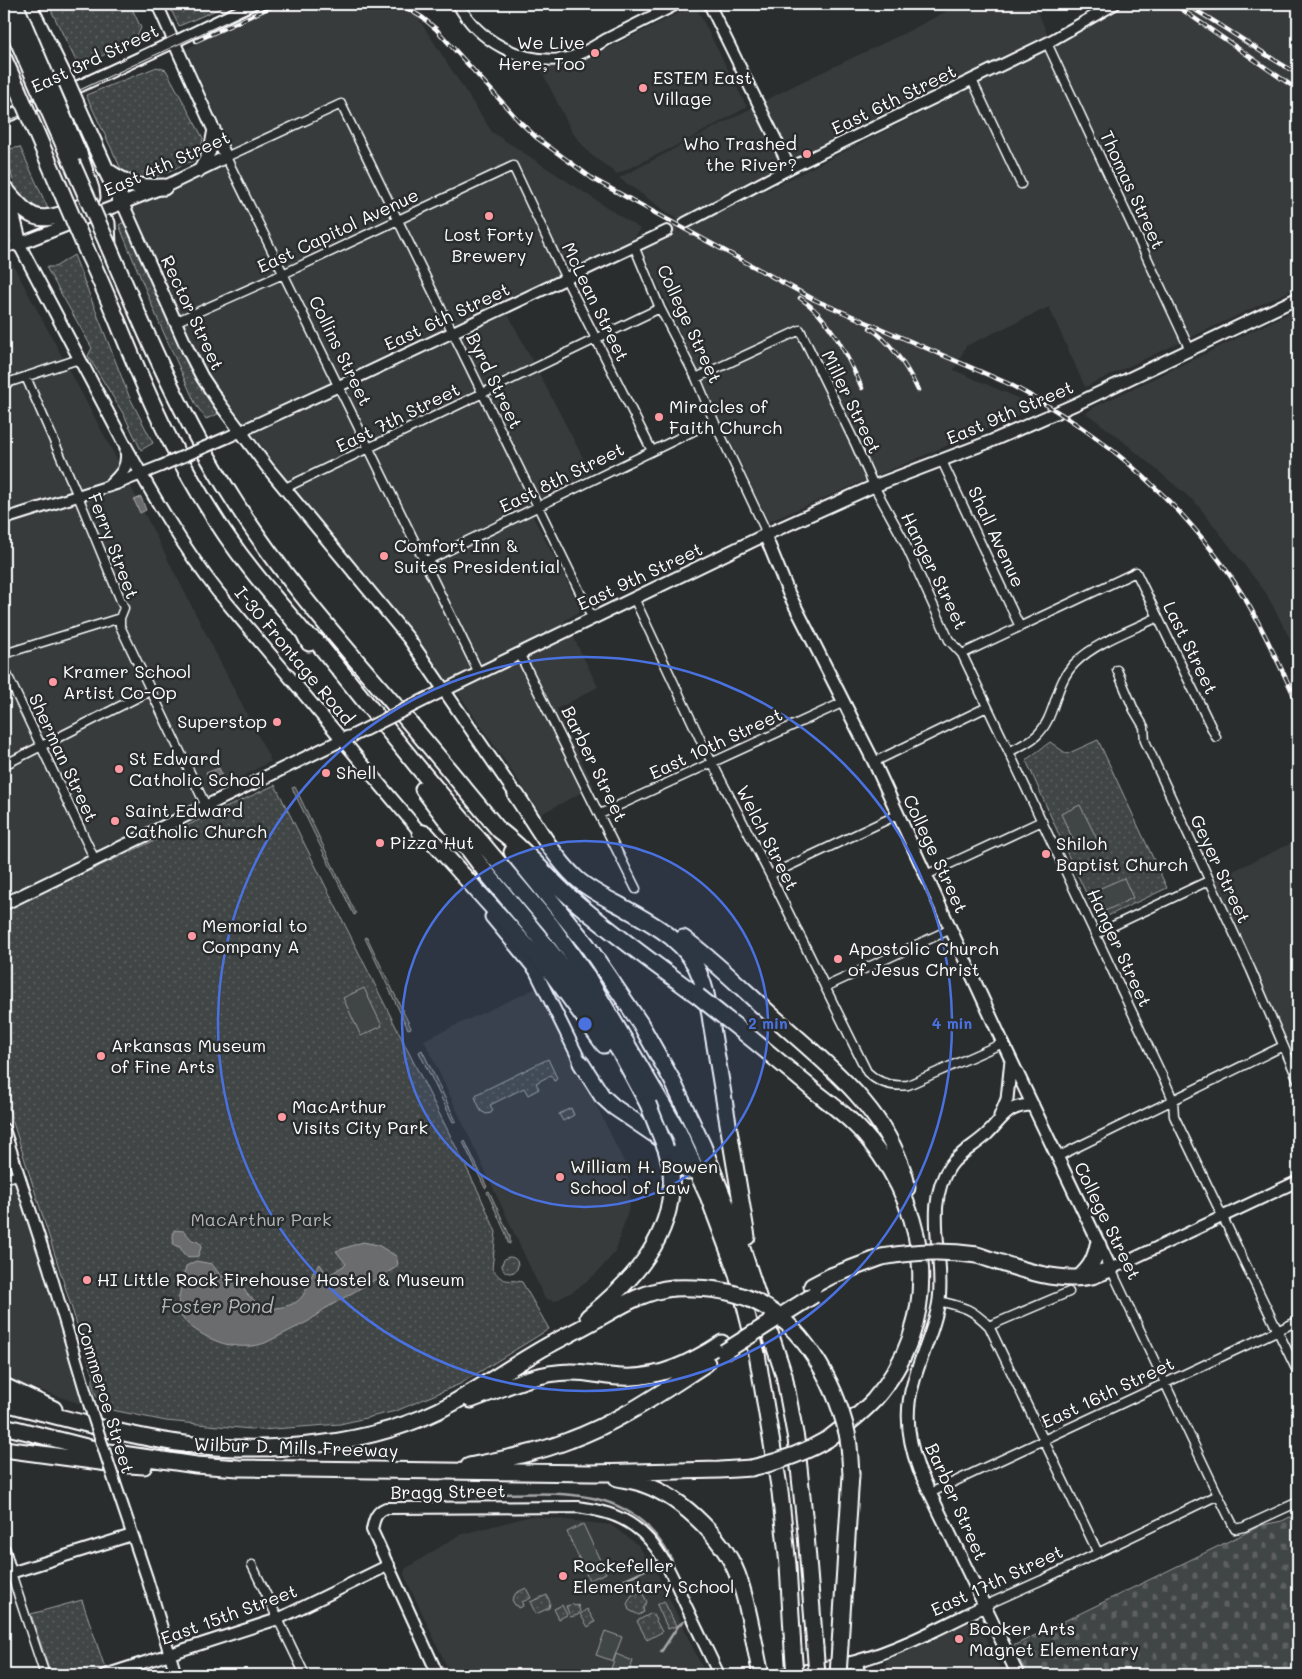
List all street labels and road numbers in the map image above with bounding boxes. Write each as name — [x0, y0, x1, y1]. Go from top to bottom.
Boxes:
street label: East 3rd Street — [27, 18, 162, 98]
street label: East 6th Street — [827, 59, 960, 140]
street label: East 4th Street — [100, 125, 233, 202]
street label: Thomas Street — [1095, 126, 1171, 253]
street label: East Capitol Avenue — [253, 182, 422, 278]
street label: McLean Street — [557, 238, 635, 365]
street label: Rector Street — [156, 251, 230, 374]
street label: College Street — [652, 260, 728, 387]
street label: East 6th Street — [380, 276, 513, 356]
street label: Collins Street — [304, 291, 378, 410]
street label: Byrd Street — [461, 329, 528, 433]
street label: Miller Street — [817, 346, 887, 457]
street label: East 9th Street — [942, 375, 1077, 450]
street label: East 7th Street — [332, 377, 464, 457]
street label: East 8th Street — [495, 437, 628, 518]
street label: Shall Avenue — [963, 482, 1031, 591]
street label: Ferry Street — [83, 489, 145, 602]
street label: Hanger Street — [896, 508, 974, 633]
street label: East 9th Street — [573, 537, 706, 616]
street label: I-30 Frontage Road — [230, 581, 360, 730]
street label: Last Street — [1158, 597, 1224, 698]
street label: Sherman Street — [24, 689, 104, 826]
street label: Barber Street — [556, 702, 633, 826]
street label: East 10th Street — [645, 702, 786, 784]
street label: Welch Street — [731, 781, 805, 894]
street label: College Street — [898, 790, 974, 917]
street label: Geyer Street — [1185, 810, 1257, 927]
street label: Hanger Street — [1082, 885, 1158, 1011]
street label: College Street — [1069, 1158, 1147, 1283]
street label: Commerce Street — [72, 1319, 140, 1476]
street label: East 16th Street — [1037, 1351, 1178, 1433]
street label: Wilbur D. Mills Freeway — [193, 1431, 399, 1463]
street label: Barber Street — [920, 1439, 994, 1564]
street label: Bragg Street — [390, 1478, 506, 1504]
street label: East 17th Street — [927, 1539, 1067, 1621]
street label: East 15th Street — [157, 1578, 300, 1650]

